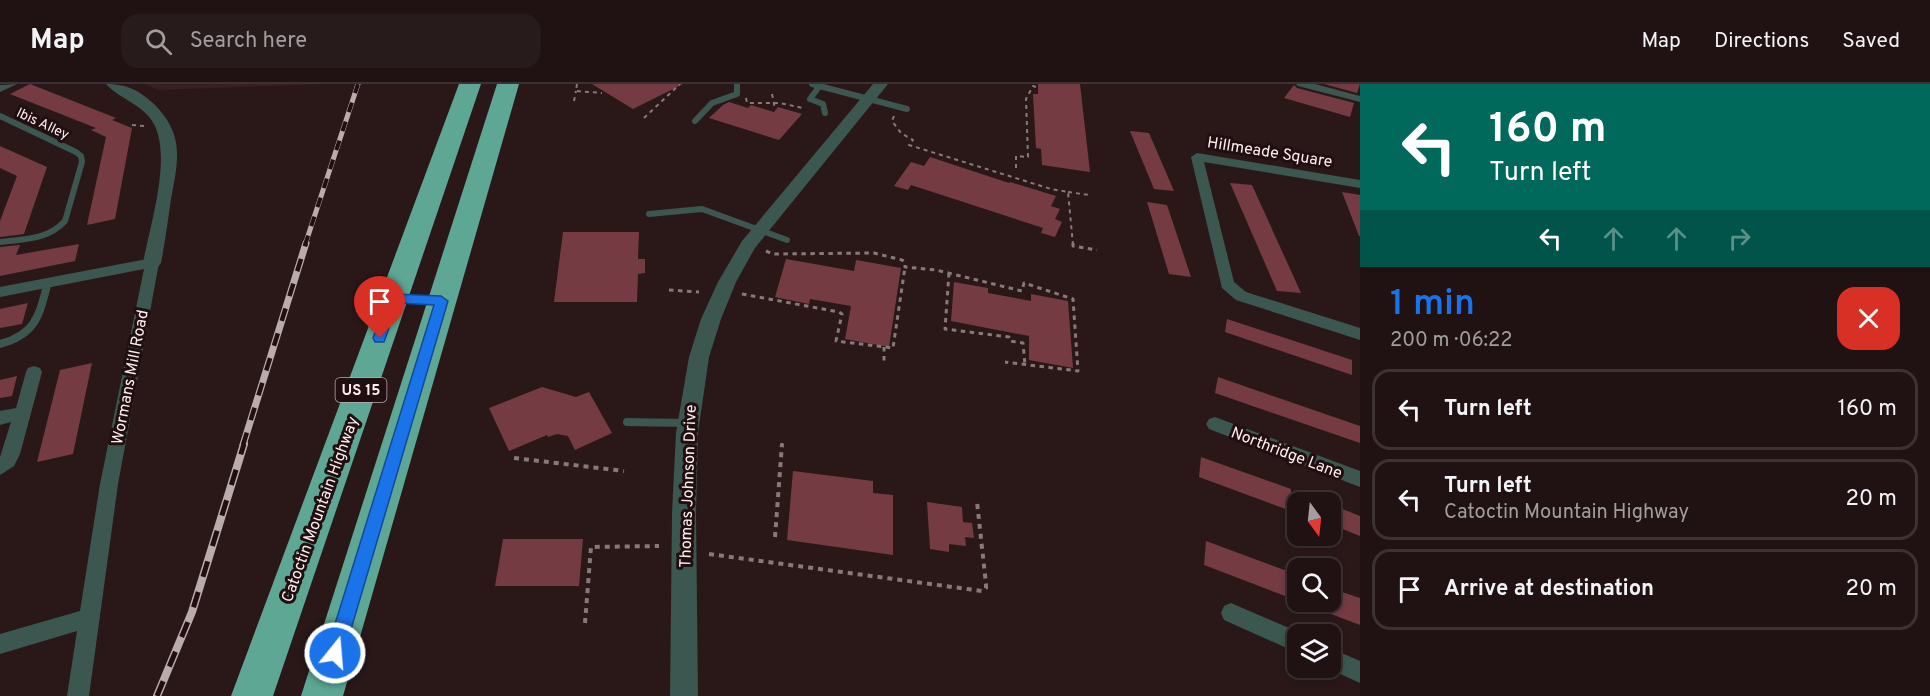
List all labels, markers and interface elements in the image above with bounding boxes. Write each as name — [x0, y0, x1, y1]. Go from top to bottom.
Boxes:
search box — [121, 14, 541, 68]
text: Map — [30, 23, 85, 59]
icon: search — [142, 25, 175, 58]
text: Search here — [190, 28, 307, 55]
text: Map — [1641, 28, 1681, 55]
text: Directions — [1714, 28, 1809, 55]
text: Saved — [1842, 28, 1900, 55]
text: 160 m — [1489, 104, 1607, 157]
street label: Ibis Alley — [13, 105, 71, 144]
icon: left — [1390, 108, 1468, 186]
street label: Hillmeade Square — [1206, 133, 1334, 173]
text: Turn left — [1489, 156, 1591, 190]
icon: left — [1534, 222, 1567, 255]
icon: ahead — [1597, 222, 1630, 255]
icon: ahead — [1660, 222, 1693, 255]
icon: right — [1723, 222, 1756, 255]
pin — [354, 276, 405, 338]
text: 1 min — [1390, 282, 1475, 328]
icon: arrive — [363, 285, 396, 318]
button: close — [1837, 287, 1900, 350]
street label: Wormans Mill Road — [108, 308, 154, 446]
text: 200 m · 06:22 — [1390, 328, 1513, 354]
road number: US 15 — [336, 378, 386, 402]
icon: left — [1393, 393, 1426, 426]
text: Turn left — [1444, 396, 1532, 423]
text: 160 m — [1838, 396, 1897, 423]
street label: Thomas Johnson Drive — [676, 404, 702, 568]
street label: Catoctin Mountain Highway — [278, 414, 364, 605]
street label: Northridge Lane — [1228, 423, 1345, 484]
text: Turn left — [1444, 473, 1532, 500]
icon: left — [1393, 483, 1426, 516]
text: 20 m — [1846, 486, 1897, 513]
north arrow — [1287, 492, 1341, 546]
map controls — [1287, 492, 1341, 678]
text: Catoctin Mountain Highway — [1444, 500, 1689, 526]
button: search — [1287, 558, 1341, 612]
icon: arrive — [1393, 573, 1426, 606]
text: Arrive at destination — [1444, 576, 1654, 603]
text: 20 m — [1846, 576, 1897, 603]
position arrow — [303, 621, 367, 685]
button: layers — [1287, 624, 1341, 678]

